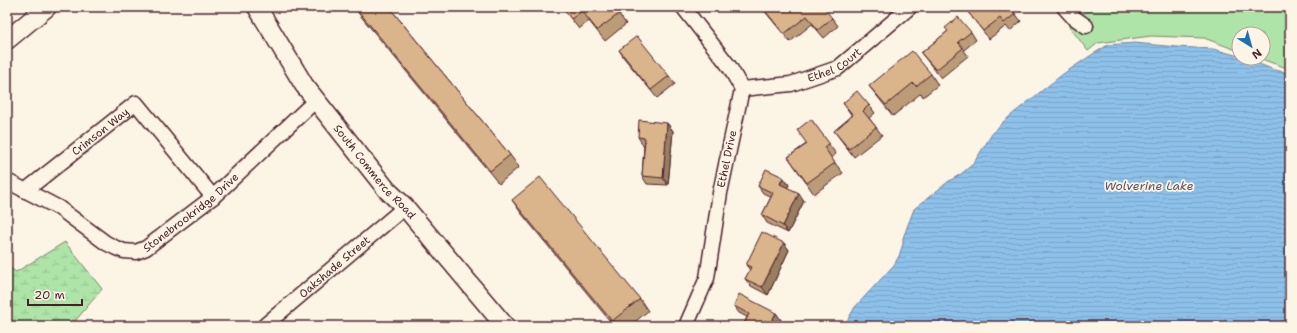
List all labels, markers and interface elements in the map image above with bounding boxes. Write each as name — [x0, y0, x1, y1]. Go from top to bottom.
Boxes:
north arrow — [1231, 26, 1271, 66]
street label: Ethel Court — [805, 44, 865, 85]
text: N — [1248, 45, 1265, 62]
street label: Crimson Way — [68, 104, 132, 159]
street label: South Commerce Road — [330, 121, 419, 222]
street label: Ethel Drive — [714, 129, 740, 189]
street label: Stonebrookridge Drive — [140, 169, 242, 255]
water label: Wolverine Lake — [1104, 178, 1194, 194]
street label: Oakshade Street — [296, 232, 373, 301]
scale bar — [28, 281, 82, 307]
text: 20 m — [34, 287, 65, 303]

